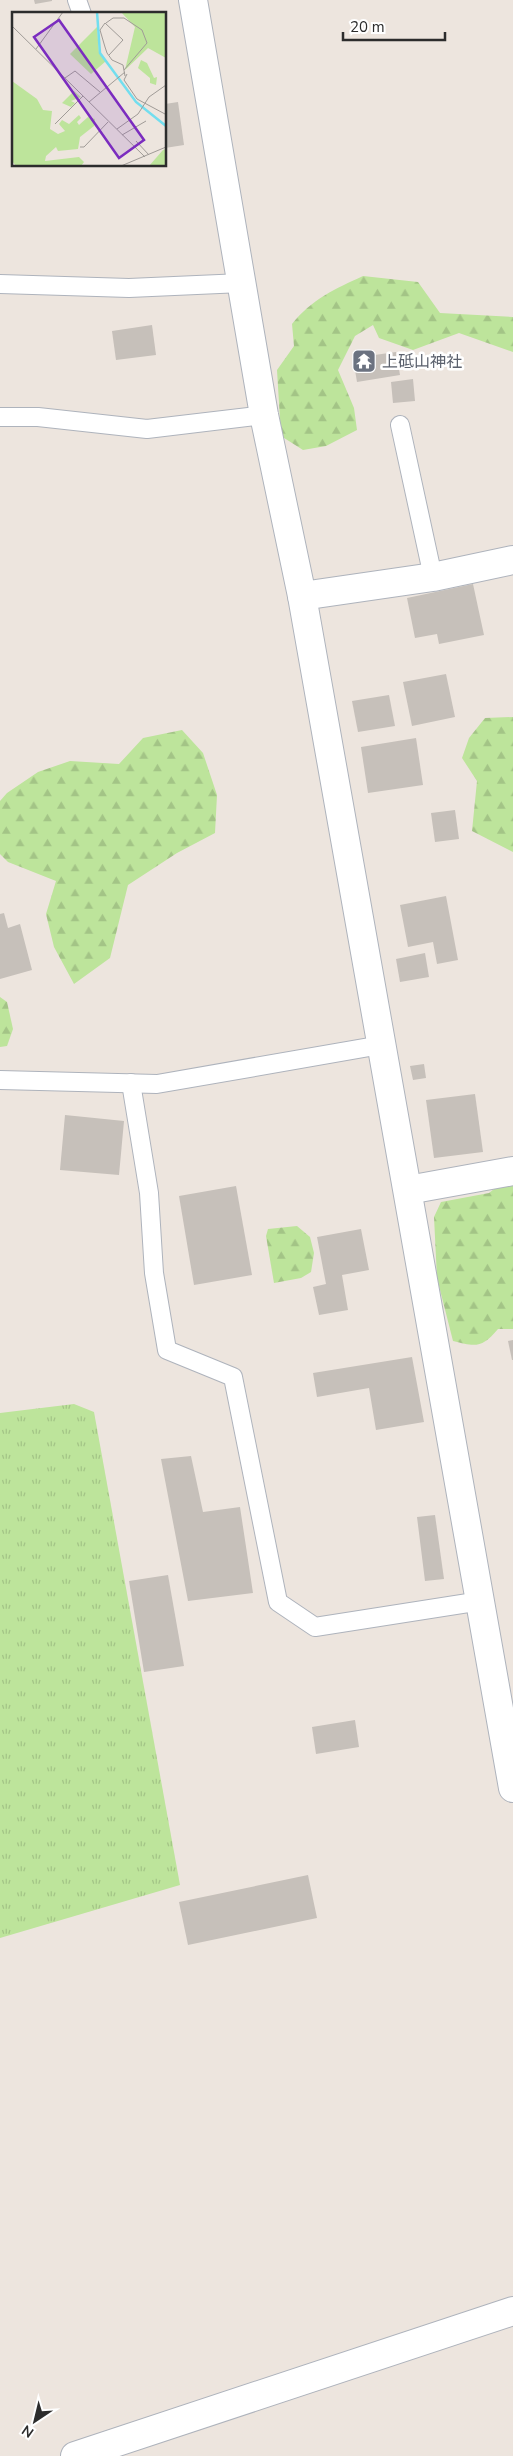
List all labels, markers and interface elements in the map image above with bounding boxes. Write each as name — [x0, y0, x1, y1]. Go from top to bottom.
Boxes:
scale bar — [343, 10, 446, 42]
inset map — [12, 12, 166, 166]
text: 20 m — [350, 17, 385, 37]
temple icon: 上砥山神社 — [351, 348, 377, 374]
place label: 上砥山神社 — [382, 351, 462, 373]
north arrow — [10, 2396, 60, 2446]
text: N — [18, 2420, 38, 2442]

